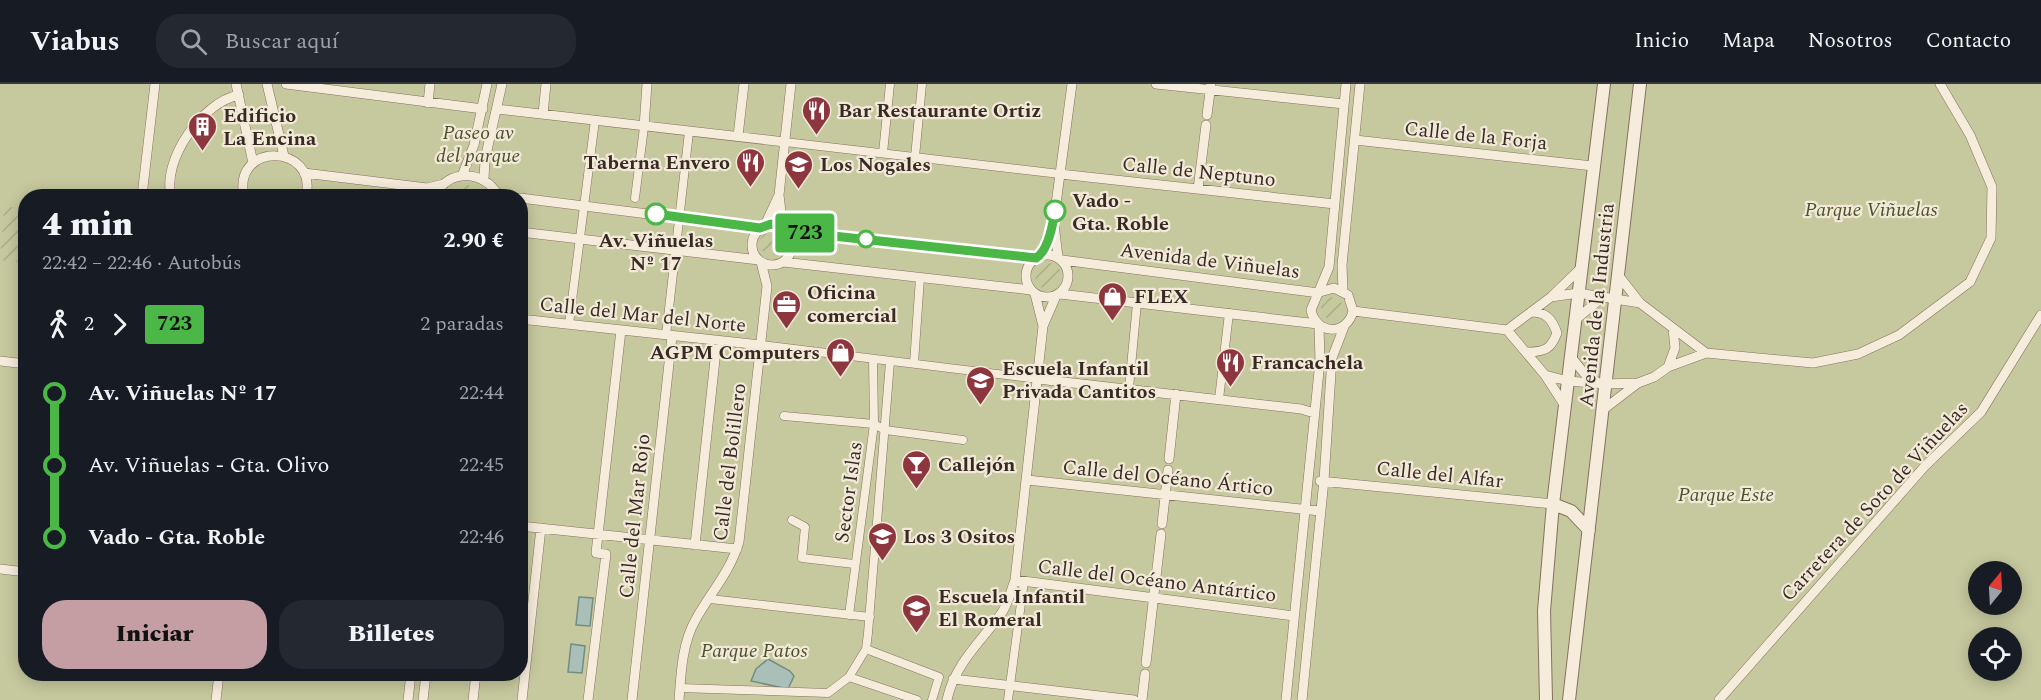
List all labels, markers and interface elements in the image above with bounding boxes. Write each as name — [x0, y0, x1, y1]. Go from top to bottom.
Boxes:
search box — [156, 14, 576, 68]
text: Viabus — [30, 20, 120, 63]
icon: search — [177, 25, 210, 58]
text: Buscar aquí — [225, 25, 339, 58]
text: Inicio — [1634, 25, 1689, 57]
text: Mapa — [1722, 25, 1775, 57]
text: Nosotros — [1808, 25, 1893, 57]
text: Contacto — [1926, 25, 2011, 57]
restaurant icon: Bar Restaurante Ortiz — [801, 94, 833, 136]
place label: Bar Restaurante Ortiz — [838, 96, 1041, 126]
place label: Edificio La Encina — [223, 101, 317, 154]
building icon: Edificio La Encina — [186, 110, 218, 152]
street label: Calle de la Forja — [1403, 114, 1549, 158]
park label: Paseo av del parque — [436, 118, 520, 171]
restaurant icon: Taberna Envero — [735, 146, 767, 188]
place label: Taberna Envero — [584, 148, 730, 178]
school or university icon: Los Nogales — [783, 148, 815, 190]
street label: Calle de Neptuno — [1121, 149, 1277, 195]
place label: Los Nogales — [820, 150, 931, 180]
place label: Vado - Gta. Roble — [1072, 186, 1169, 239]
park label: Parque Viñuelas — [1804, 195, 1938, 225]
text: 4 min — [42, 200, 133, 250]
marker: Vado - Gta. Roble — [1044, 200, 1066, 222]
street label: Avenida de la Industria — [1571, 201, 1623, 409]
marker: Av. Viñuelas Nº 17 — [645, 203, 667, 225]
line badge: 723 — [770, 214, 840, 252]
text: 723 — [787, 217, 823, 249]
text: 2.90 € — [443, 224, 504, 257]
place label: Av. Viñuelas Nº 17 — [598, 226, 714, 279]
unlabelled marker — [857, 230, 875, 248]
street label: Avenida de Viñuelas — [1118, 235, 1302, 287]
text: 22:42 – 22:46 · Autobús — [42, 248, 242, 278]
place label: Oficina comercial — [807, 278, 897, 331]
shop icon: FLEX — [1097, 280, 1129, 322]
place label: FLEX — [1134, 282, 1189, 312]
office icon: Oficina comercial — [770, 288, 802, 330]
street label: Calle del Mar del Norte — [538, 289, 748, 341]
icon: walk — [42, 308, 75, 341]
icon: forward — [103, 308, 136, 341]
text: 723 — [157, 308, 192, 340]
text: 2 — [84, 309, 94, 339]
text: 2 paradas — [420, 309, 504, 339]
shop icon: AGPM Computers — [825, 336, 857, 378]
place label: AGPM Computers — [650, 338, 820, 368]
restaurant icon: Francachela — [1214, 346, 1246, 388]
place label: Francachela — [1251, 348, 1364, 378]
place label: Escuela Infantil Privada Cantitos — [1002, 354, 1156, 407]
school or university icon: Escuela Infantil Privada Cantitos — [965, 364, 997, 406]
text: Av. Viñuelas Nº 17 — [88, 377, 277, 410]
text: 22:44 — [459, 378, 504, 408]
street label: Calle del Bolillero — [705, 381, 755, 543]
street label: Carretera de Soto de Viñuelas — [1774, 395, 1976, 608]
street label: Calle del Mar Rojo — [611, 432, 659, 600]
street label: Sector Islas — [827, 440, 871, 545]
bar icon: Callejón — [901, 448, 933, 490]
text: Av. Viñuelas - Gta. Olivo — [88, 449, 329, 482]
text: 22:45 — [459, 450, 504, 480]
place label: Callejón — [938, 450, 1015, 480]
street label: Calle del Océano Ártico — [1061, 452, 1275, 504]
street label: Calle del Alfar — [1375, 453, 1505, 497]
park label: Parque Este — [1678, 480, 1774, 510]
school or university icon: Los 3 Ositos — [866, 520, 898, 562]
text: Vado - Gta. Roble — [88, 521, 265, 554]
text: 22:46 — [459, 522, 504, 552]
place label: Los 3 Ositos — [903, 522, 1015, 552]
street label: Calle del Océano Antártico — [1036, 551, 1278, 611]
north arrow — [1968, 561, 2022, 615]
map controls — [1968, 561, 2022, 681]
place label: Escuela Infantil El Romeral — [938, 582, 1085, 635]
school or university icon: Escuela Infantil El Romeral — [901, 592, 933, 634]
button: Iniciar — [42, 600, 267, 669]
button: Billetes — [279, 600, 504, 669]
button: locate — [1968, 627, 2022, 681]
park label: Parque Patos — [700, 636, 808, 666]

